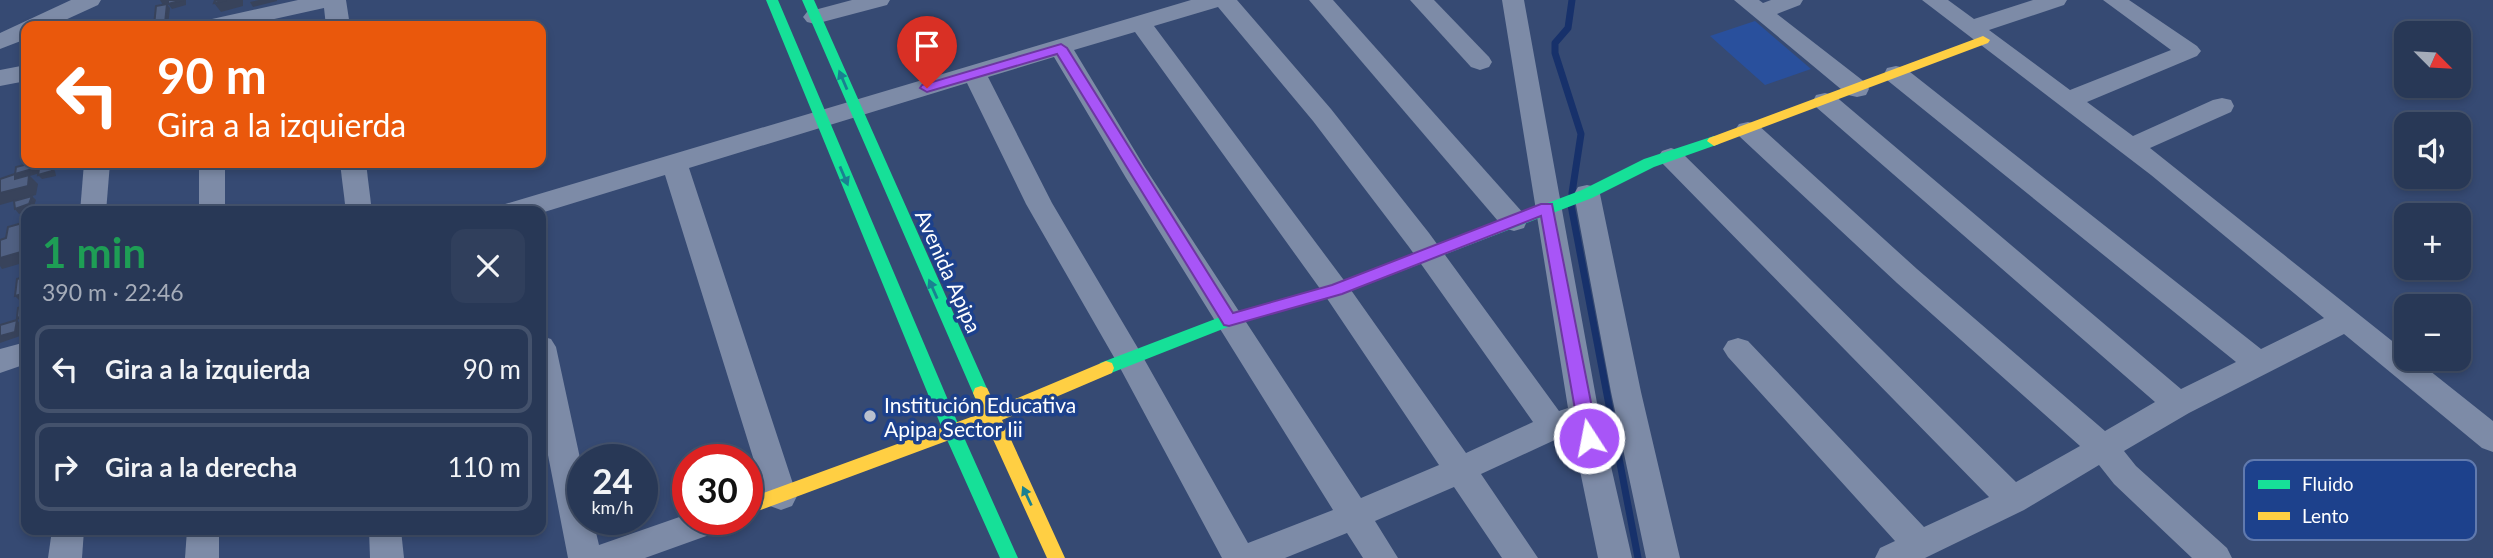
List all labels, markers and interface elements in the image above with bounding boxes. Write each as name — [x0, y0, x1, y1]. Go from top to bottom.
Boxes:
pin — [897, 16, 957, 88]
north arrow — [2394, 21, 2471, 98]
map controls — [2394, 21, 2471, 371]
icon: arrive — [908, 27, 946, 65]
text: 90 m — [157, 46, 267, 104]
icon: left — [42, 49, 133, 140]
one-way arrow — [837, 69, 848, 90]
text: Gira a la izquierda — [157, 105, 406, 144]
button: sound — [2394, 112, 2471, 189]
one-way arrow — [839, 166, 850, 187]
button: + — [2394, 203, 2471, 280]
street label: Avenida Apipa — [911, 206, 987, 336]
text: 1 min — [42, 227, 146, 277]
button: close — [451, 229, 525, 303]
text: 390 m · 22:46 — [42, 278, 184, 306]
one-way arrow — [927, 278, 938, 299]
button: − — [2394, 294, 2471, 371]
icon: left — [46, 350, 84, 388]
text: Gira a la izquierda — [105, 353, 311, 385]
text: 90 m — [463, 353, 521, 385]
place label: Institución Educativa Apipa Sector Iii — [884, 392, 1076, 441]
position arrow — [1552, 401, 1626, 475]
marker: Institución Educativa Apipa Sector Iii — [862, 408, 878, 424]
speed limit sign: 30 — [672, 444, 763, 535]
icon: right — [46, 448, 84, 486]
text: Gira a la derecha — [105, 451, 297, 483]
text: 110 m — [448, 451, 521, 483]
text: 24 — [592, 459, 633, 501]
legend — [2244, 460, 2476, 540]
text: Fluido — [2302, 472, 2354, 495]
one-way arrow — [1021, 486, 1033, 506]
text: km/h — [591, 496, 634, 518]
text: Lento — [2302, 504, 2349, 527]

